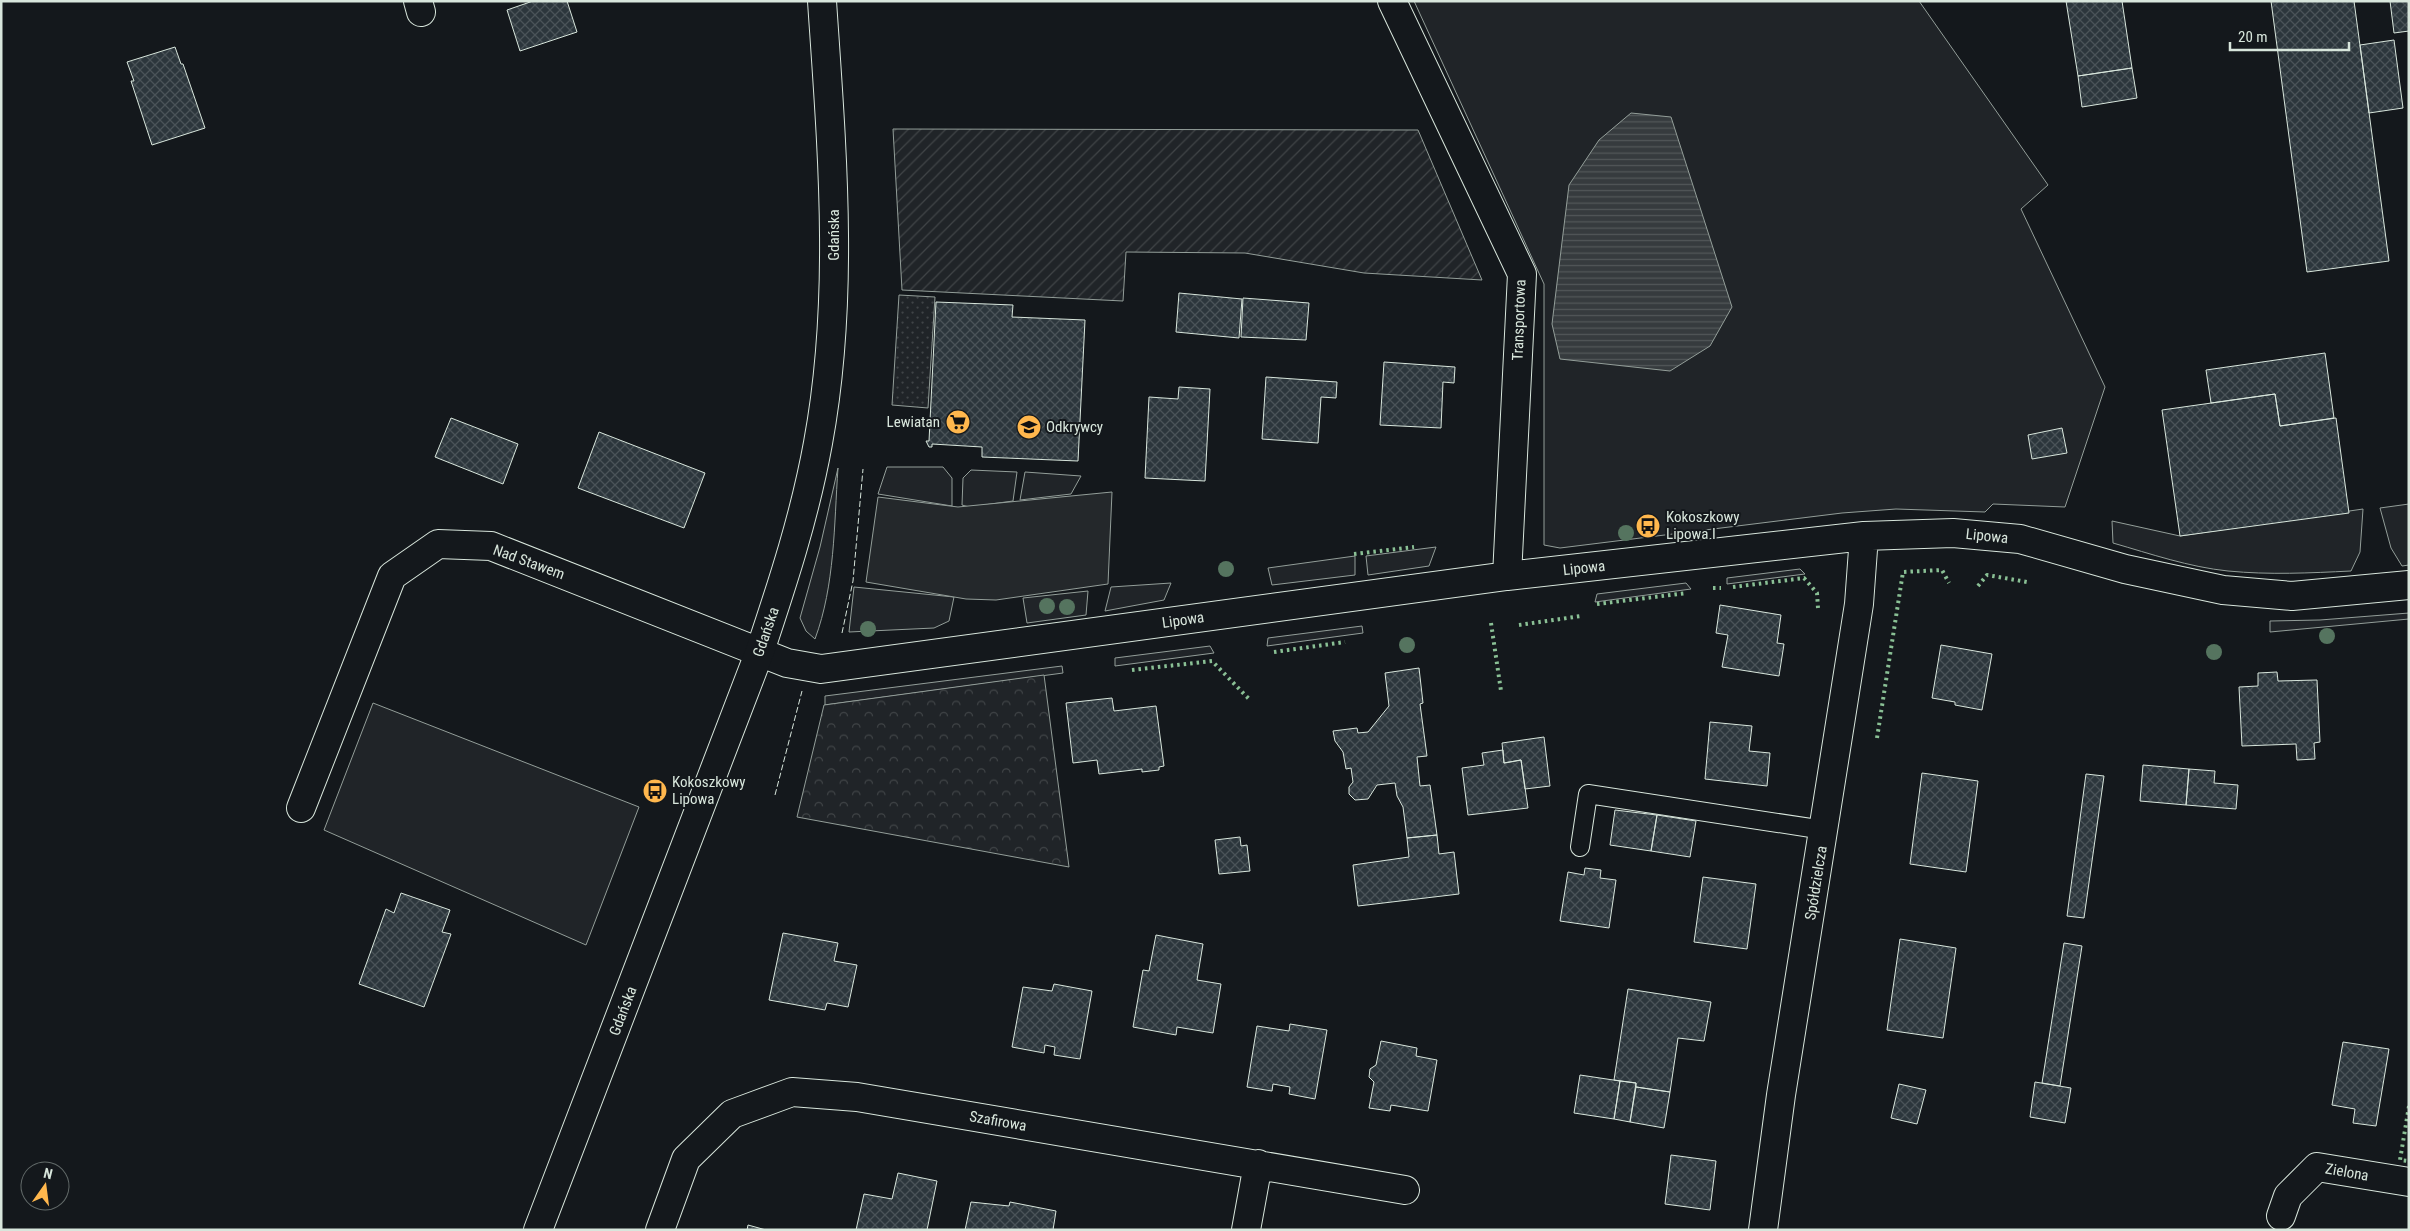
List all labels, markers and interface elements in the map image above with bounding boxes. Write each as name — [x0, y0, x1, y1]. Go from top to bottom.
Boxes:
scale bar — [2230, 20, 2349, 52]
text: 20 m — [2238, 28, 2268, 46]
street label: Gdańska — [825, 209, 843, 261]
street label: Transportowa — [1509, 279, 1529, 361]
supermarket icon: Lewiatan — [945, 409, 971, 435]
place label: Lewiatan — [887, 413, 940, 431]
school or university icon: Odkrywcy — [1016, 414, 1042, 440]
place label: Odkrywcy — [1046, 418, 1103, 436]
place label: Kokoszkowy Lipowa I — [1666, 508, 1740, 543]
bus stop icon: Kokoszkowy Lipowa I — [1635, 513, 1661, 539]
street label: Lipowa — [1965, 525, 2009, 547]
street label: Nad Stawem — [491, 541, 567, 583]
street label: Lipowa — [1562, 557, 1606, 579]
street label: Gdańska — [749, 605, 783, 659]
street label: Lipowa — [1161, 608, 1205, 632]
place label: Kokoszkowy Lipowa — [672, 773, 746, 808]
bus stop icon: Kokoszkowy Lipowa — [642, 778, 668, 804]
street label: Spółdzielcza — [1801, 844, 1831, 922]
street label: Gdańska — [605, 984, 641, 1038]
street label: Szafirowa — [968, 1107, 1028, 1135]
street label: Zielona — [2324, 1159, 2370, 1185]
north arrow — [20, 1161, 70, 1211]
text: N — [42, 1165, 54, 1182]

